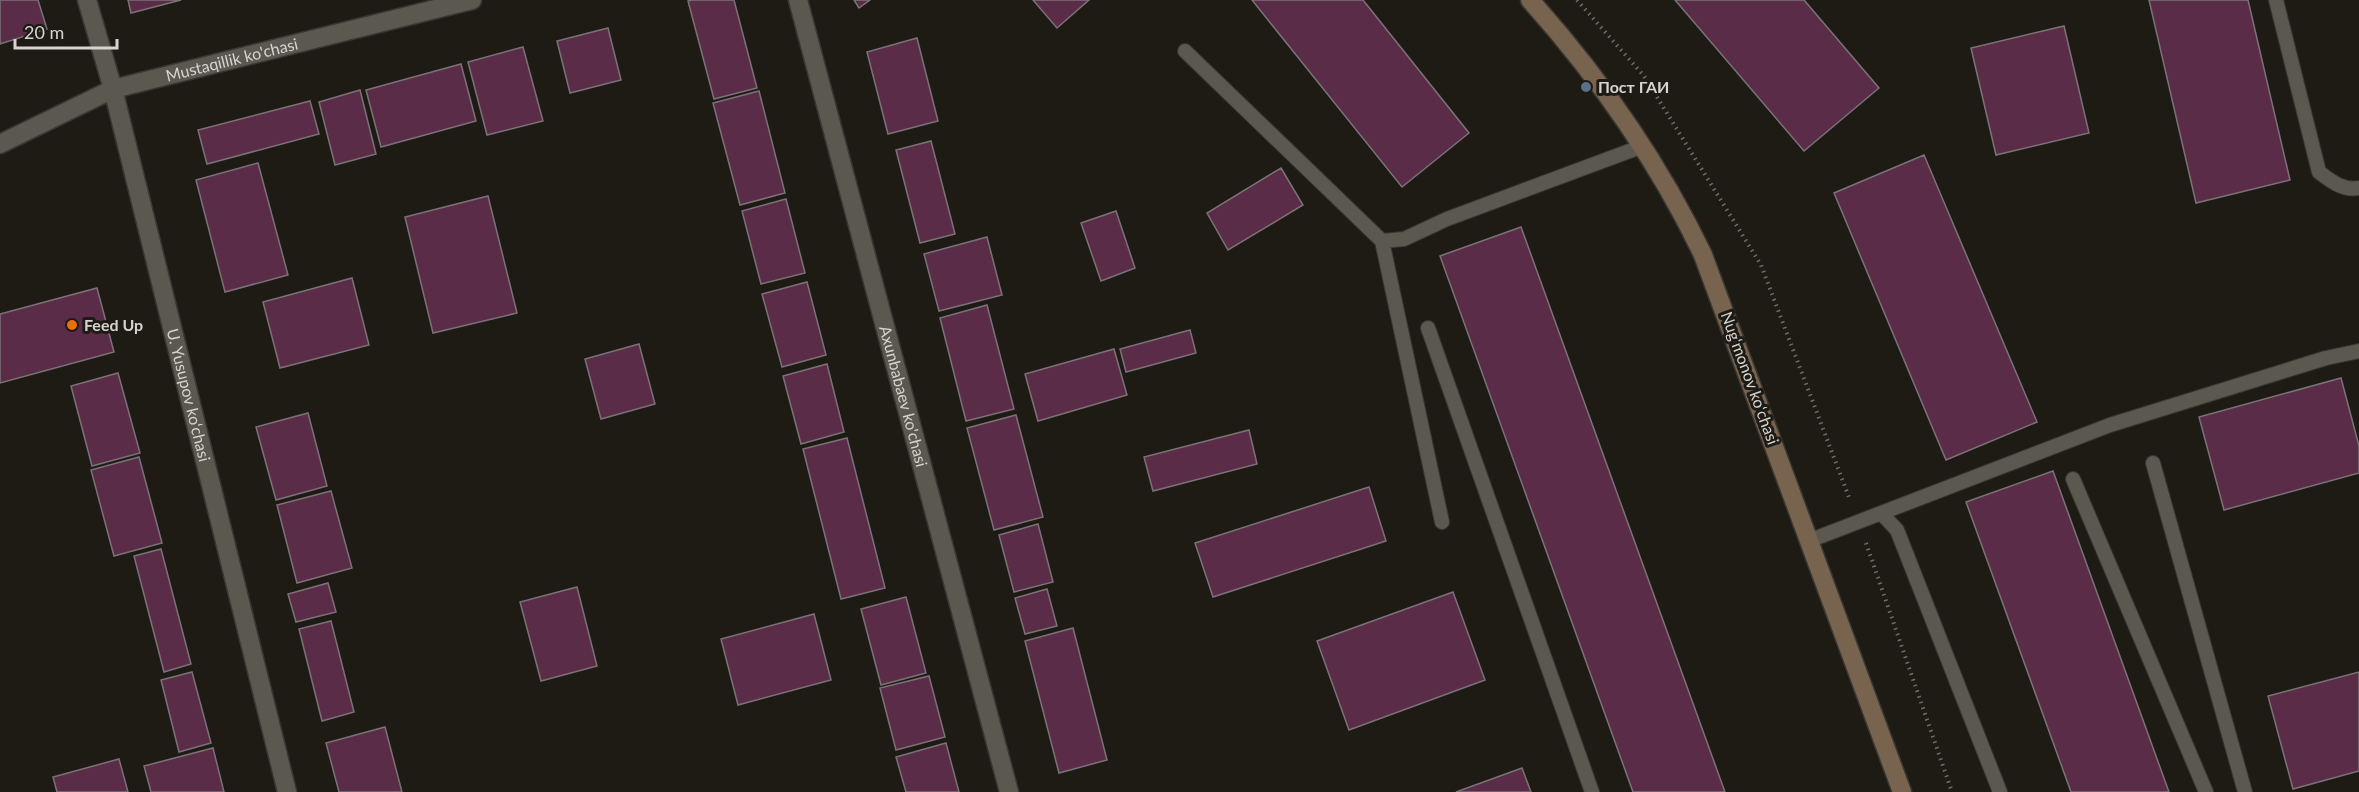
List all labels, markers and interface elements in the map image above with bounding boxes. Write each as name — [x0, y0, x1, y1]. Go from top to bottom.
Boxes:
scale bar — [15, 12, 117, 50]
text: 20 m — [24, 21, 64, 43]
street label: Mustaqillik ko'chasi — [164, 34, 300, 85]
place label: Пост ГАИ — [1598, 77, 1669, 96]
marker: Пост ГАИ — [1579, 80, 1593, 94]
street label: Nugʻmonov koʻchasi — [1718, 309, 1783, 447]
place label: Feed Up — [84, 315, 143, 334]
marker: Feed Up — [65, 318, 79, 332]
street label: Axunbabaev ko'chasi — [876, 323, 932, 469]
street label: U. Yusupov ko‘chasi — [164, 326, 215, 464]

